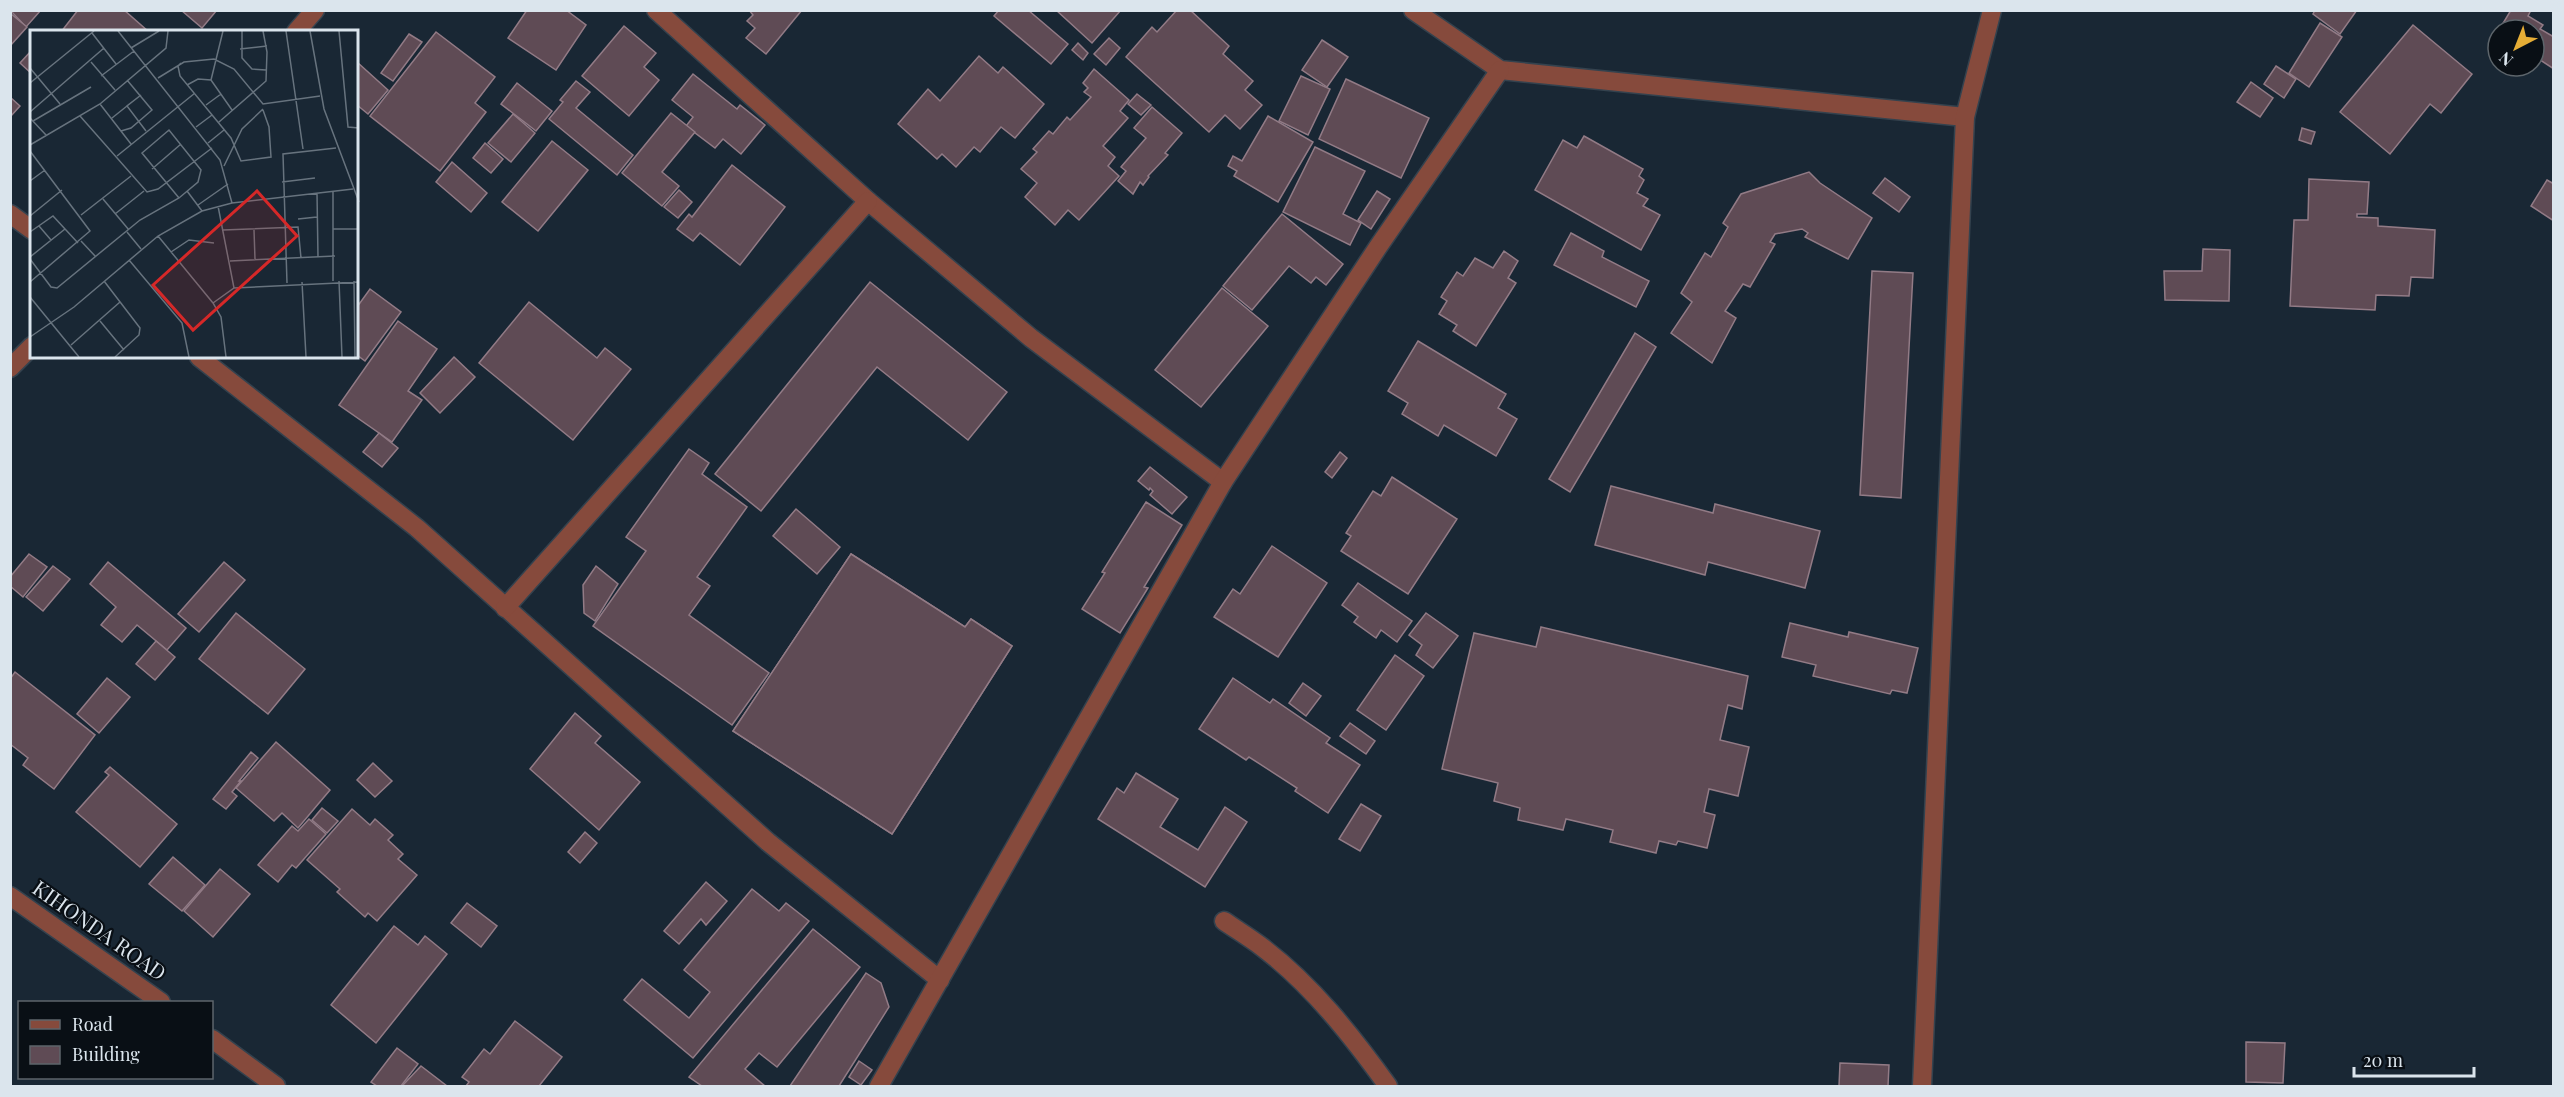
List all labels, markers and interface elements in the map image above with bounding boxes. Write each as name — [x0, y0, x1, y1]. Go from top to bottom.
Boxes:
north arrow — [2486, 18, 2546, 78]
inset map — [30, 30, 358, 358]
text: N — [2494, 48, 2517, 71]
street label: KIHONDA ROAD — [28, 873, 172, 986]
legend — [18, 1001, 213, 1079]
text: Road — [72, 1012, 113, 1036]
scale bar — [2354, 1040, 2474, 1078]
text: Building — [72, 1042, 140, 1066]
text: 20 m — [2363, 1048, 2403, 1072]

